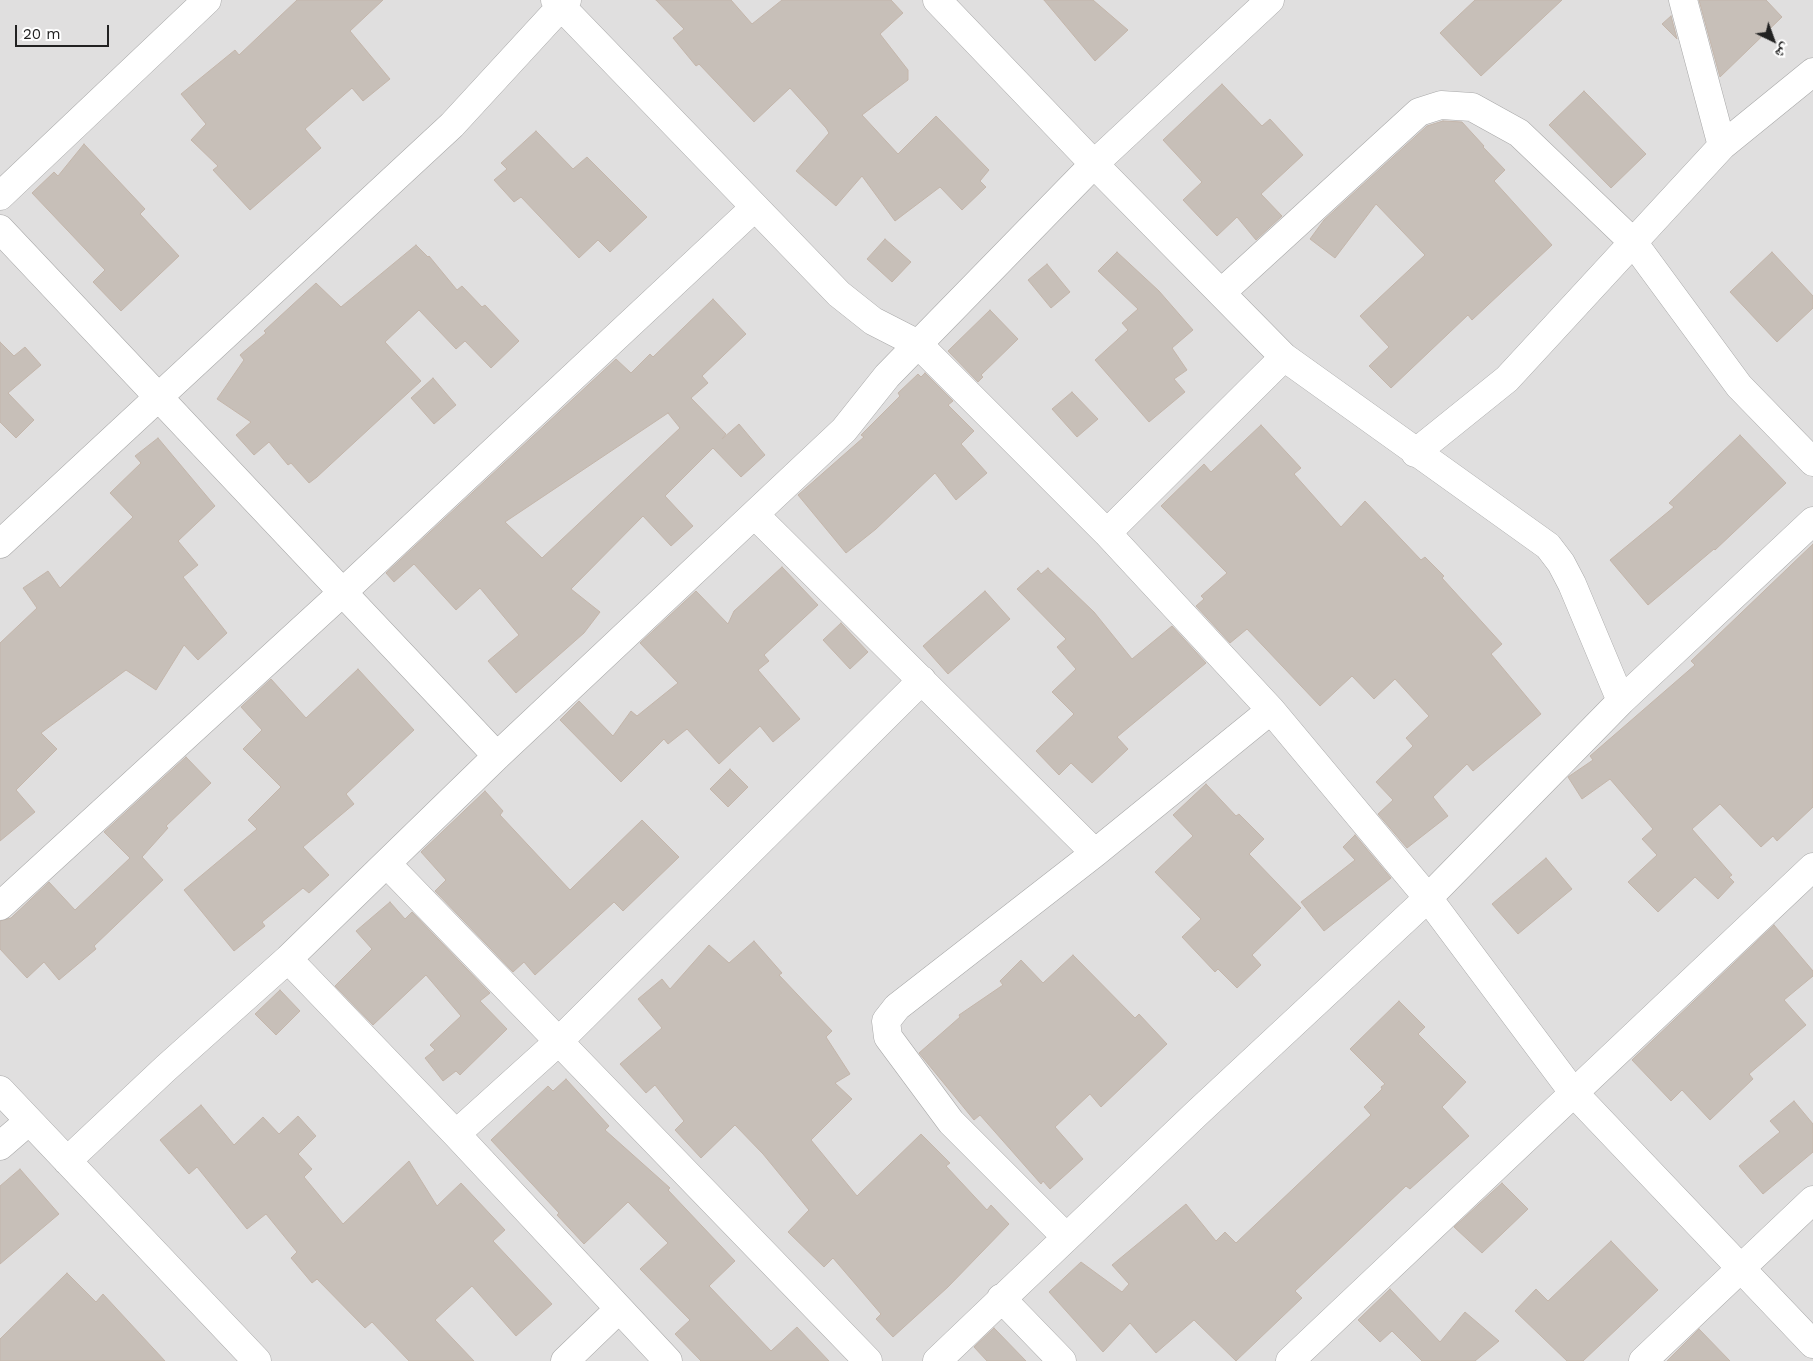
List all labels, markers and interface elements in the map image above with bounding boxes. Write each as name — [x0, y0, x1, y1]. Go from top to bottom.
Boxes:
scale bar — [18, 15, 111, 47]
north arrow — [1748, 15, 1798, 65]
text: 20 m — [23, 25, 61, 43]
text: ش — [1772, 40, 1794, 62]

